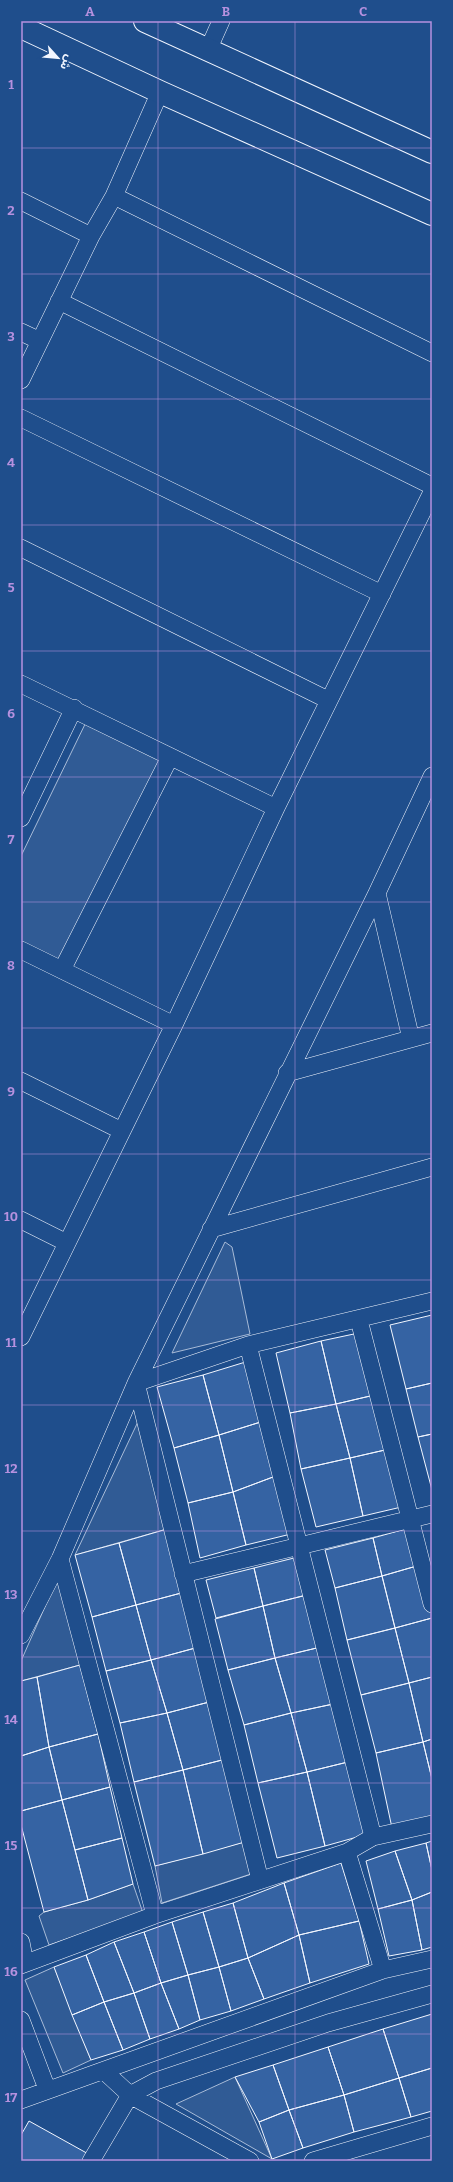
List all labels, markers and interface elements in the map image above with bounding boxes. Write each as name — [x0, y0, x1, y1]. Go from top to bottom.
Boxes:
text: A — [85, 4, 95, 19]
text: B — [222, 4, 230, 19]
text: C — [359, 4, 367, 19]
north arrow — [38, 38, 78, 78]
text: ش — [57, 53, 76, 72]
text: 1 — [8, 77, 14, 92]
text: 2 — [7, 203, 15, 218]
text: 3 — [7, 329, 15, 344]
text: 4 — [7, 455, 15, 470]
text: 5 — [7, 580, 15, 595]
text: 6 — [7, 706, 15, 721]
text: 7 — [8, 832, 15, 847]
text: 8 — [7, 958, 15, 973]
text: 9 — [7, 1084, 15, 1099]
text: 10 — [4, 1209, 18, 1224]
text: 11 — [5, 1335, 17, 1350]
text: 12 — [5, 1461, 17, 1476]
text: 13 — [4, 1587, 18, 1602]
text: 14 — [4, 1712, 18, 1727]
text: 15 — [5, 1838, 17, 1853]
text: 16 — [4, 1964, 18, 1979]
text: 17 — [5, 2090, 17, 2105]

